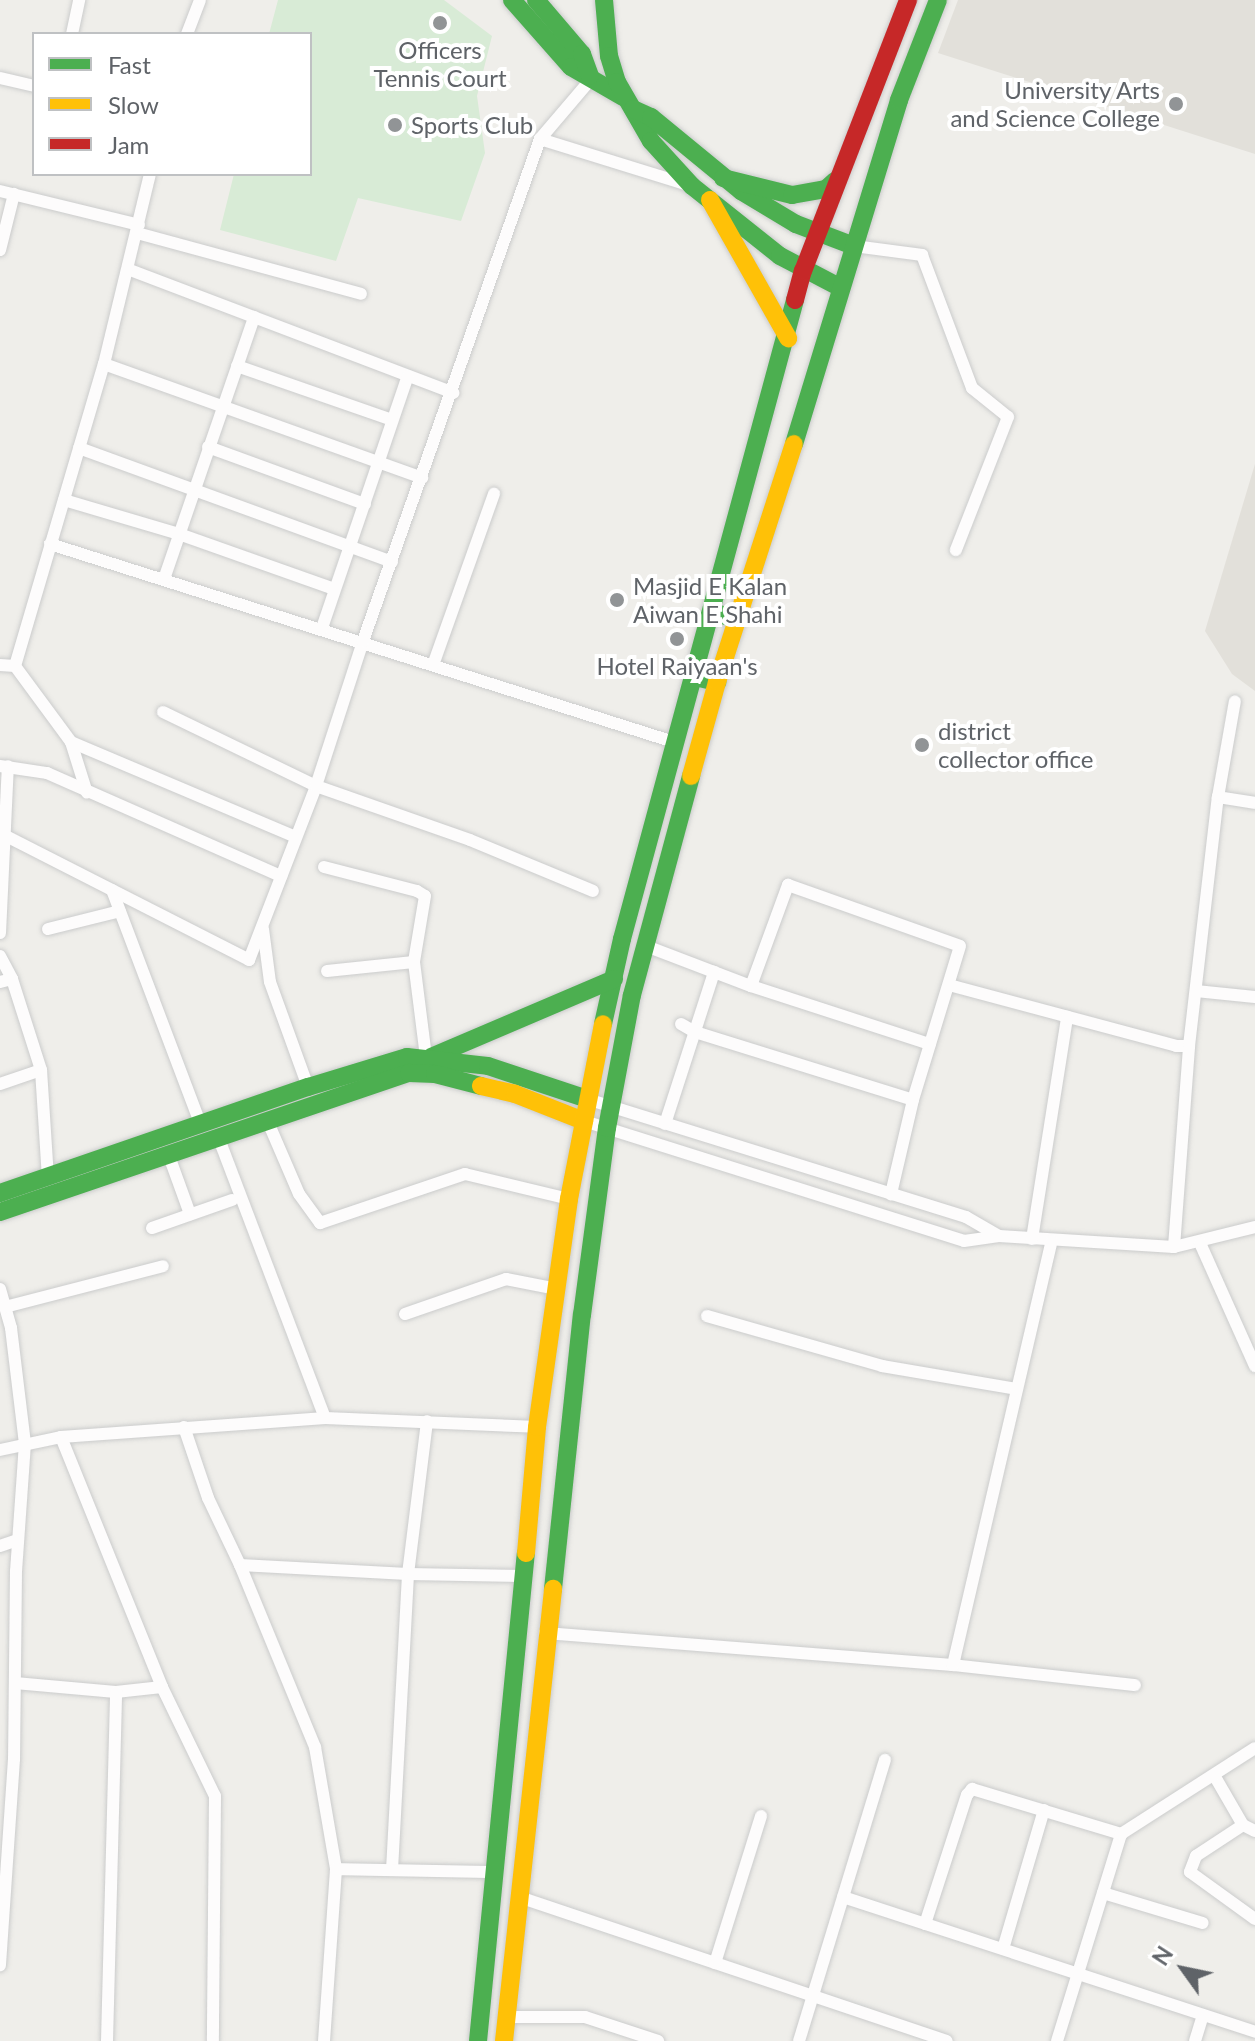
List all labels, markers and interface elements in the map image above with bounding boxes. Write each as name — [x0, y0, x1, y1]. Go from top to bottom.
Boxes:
marker: Officers Tennis Court — [431, 14, 449, 32]
legend — [32, 32, 312, 176]
place label: Officers Tennis Court — [373, 36, 507, 92]
text: Fast — [108, 50, 151, 79]
place label: University Arts and Science College — [950, 76, 1160, 132]
text: Slow — [108, 90, 159, 119]
marker: University Arts and Science College — [1167, 95, 1185, 113]
place label: Sports Club — [411, 111, 533, 139]
marker: Sports Club — [386, 116, 404, 134]
text: Jam — [108, 130, 149, 159]
place label: Masjid E Kalan Aiwan E Shahi — [633, 572, 787, 628]
marker: Masjid E Kalan Aiwan E Shahi — [608, 591, 626, 609]
marker: Hotel Raiyaan's — [668, 630, 686, 648]
place label: Hotel Raiyaan's — [596, 652, 758, 680]
place label: district collector office — [938, 717, 1094, 773]
marker: district collector office — [913, 736, 931, 754]
north arrow — [1143, 1929, 1223, 2009]
text: N — [1147, 1941, 1178, 1970]

